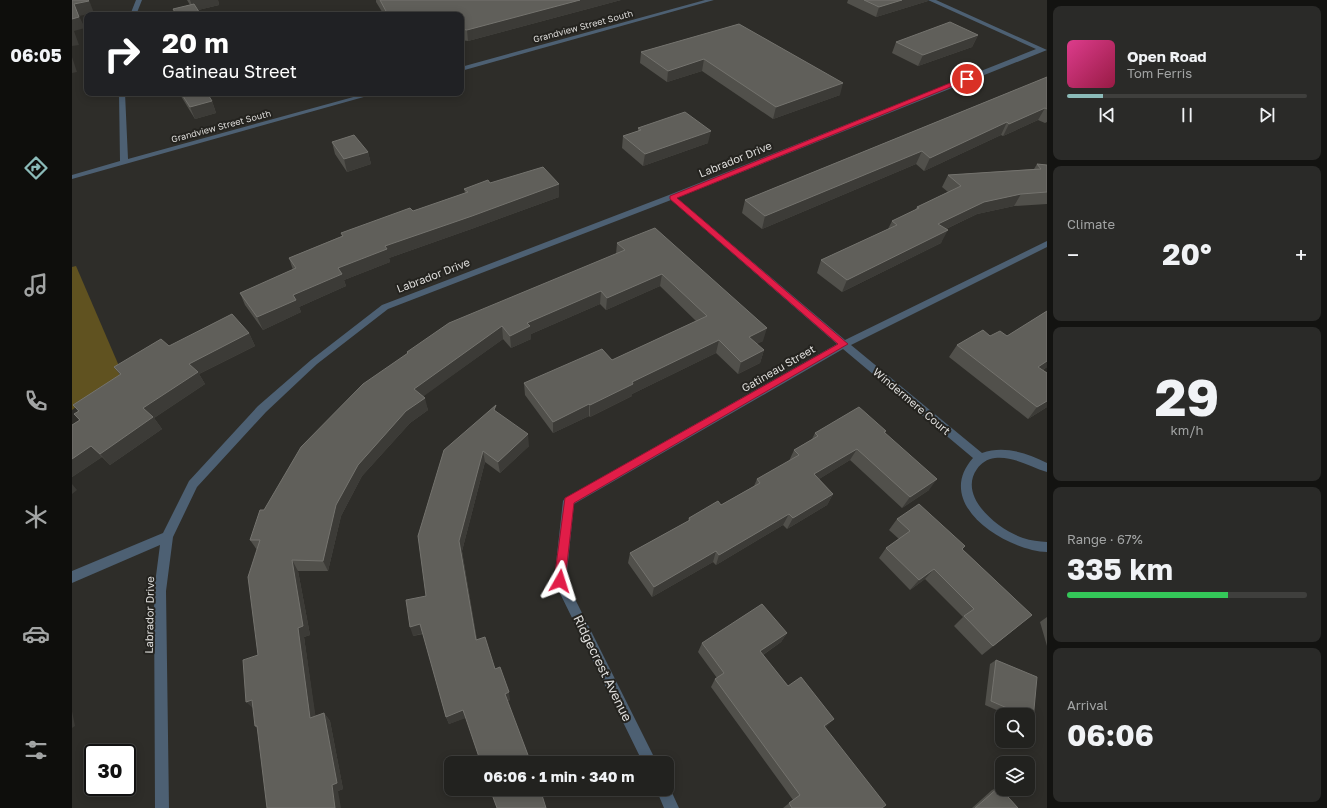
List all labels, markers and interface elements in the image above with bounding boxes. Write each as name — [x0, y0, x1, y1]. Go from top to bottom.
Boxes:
street label: Grandview Street South — [532, 7, 634, 45]
text: 20 m — [162, 26, 229, 59]
icon: right — [96, 28, 148, 80]
text: 06:05 — [10, 44, 62, 66]
text: Open Road — [1127, 47, 1207, 65]
text: Gatineau Street — [162, 60, 297, 82]
pin — [950, 62, 984, 96]
text: Tom Ferris — [1127, 65, 1192, 81]
icon: arrive — [956, 68, 978, 90]
icon: previous — [1096, 104, 1118, 126]
icon: pause — [1176, 104, 1198, 126]
icon: next — [1256, 104, 1278, 126]
street label: Grandview Street South — [170, 107, 272, 145]
street label: Labrador Drive — [697, 138, 773, 180]
icon: directions — [22, 154, 50, 182]
text: Climate — [1067, 216, 1115, 232]
text: 20° — [1162, 236, 1212, 272]
text: − — [1067, 241, 1079, 268]
text: + — [1295, 241, 1307, 268]
street label: Labrador Drive — [395, 255, 471, 295]
icon: music — [22, 271, 50, 299]
street label: Gatineau Street — [739, 342, 817, 394]
street label: Windermere Court — [871, 365, 953, 437]
text: 29 — [1155, 365, 1219, 427]
icon: phone — [22, 387, 50, 415]
text: km/h — [1170, 422, 1204, 438]
icon: climate — [22, 503, 50, 531]
text: Range · 67% — [1067, 531, 1143, 547]
text: 335 km — [1067, 551, 1173, 587]
position arrow — [539, 560, 581, 602]
street label: Labrador Drive — [142, 576, 156, 654]
street label: Ridgecrest Avenue — [570, 612, 636, 724]
icon: car — [22, 620, 50, 648]
text: Arrival — [1067, 697, 1108, 713]
map controls — [995, 708, 1035, 796]
button: search — [995, 708, 1035, 748]
text: 06:06 — [1067, 717, 1154, 753]
icon: filters — [22, 736, 50, 764]
speed limit sign: 30 — [84, 744, 136, 796]
button: layers — [995, 756, 1035, 796]
text: 06:06 · 1 min · 340 m — [484, 767, 634, 785]

